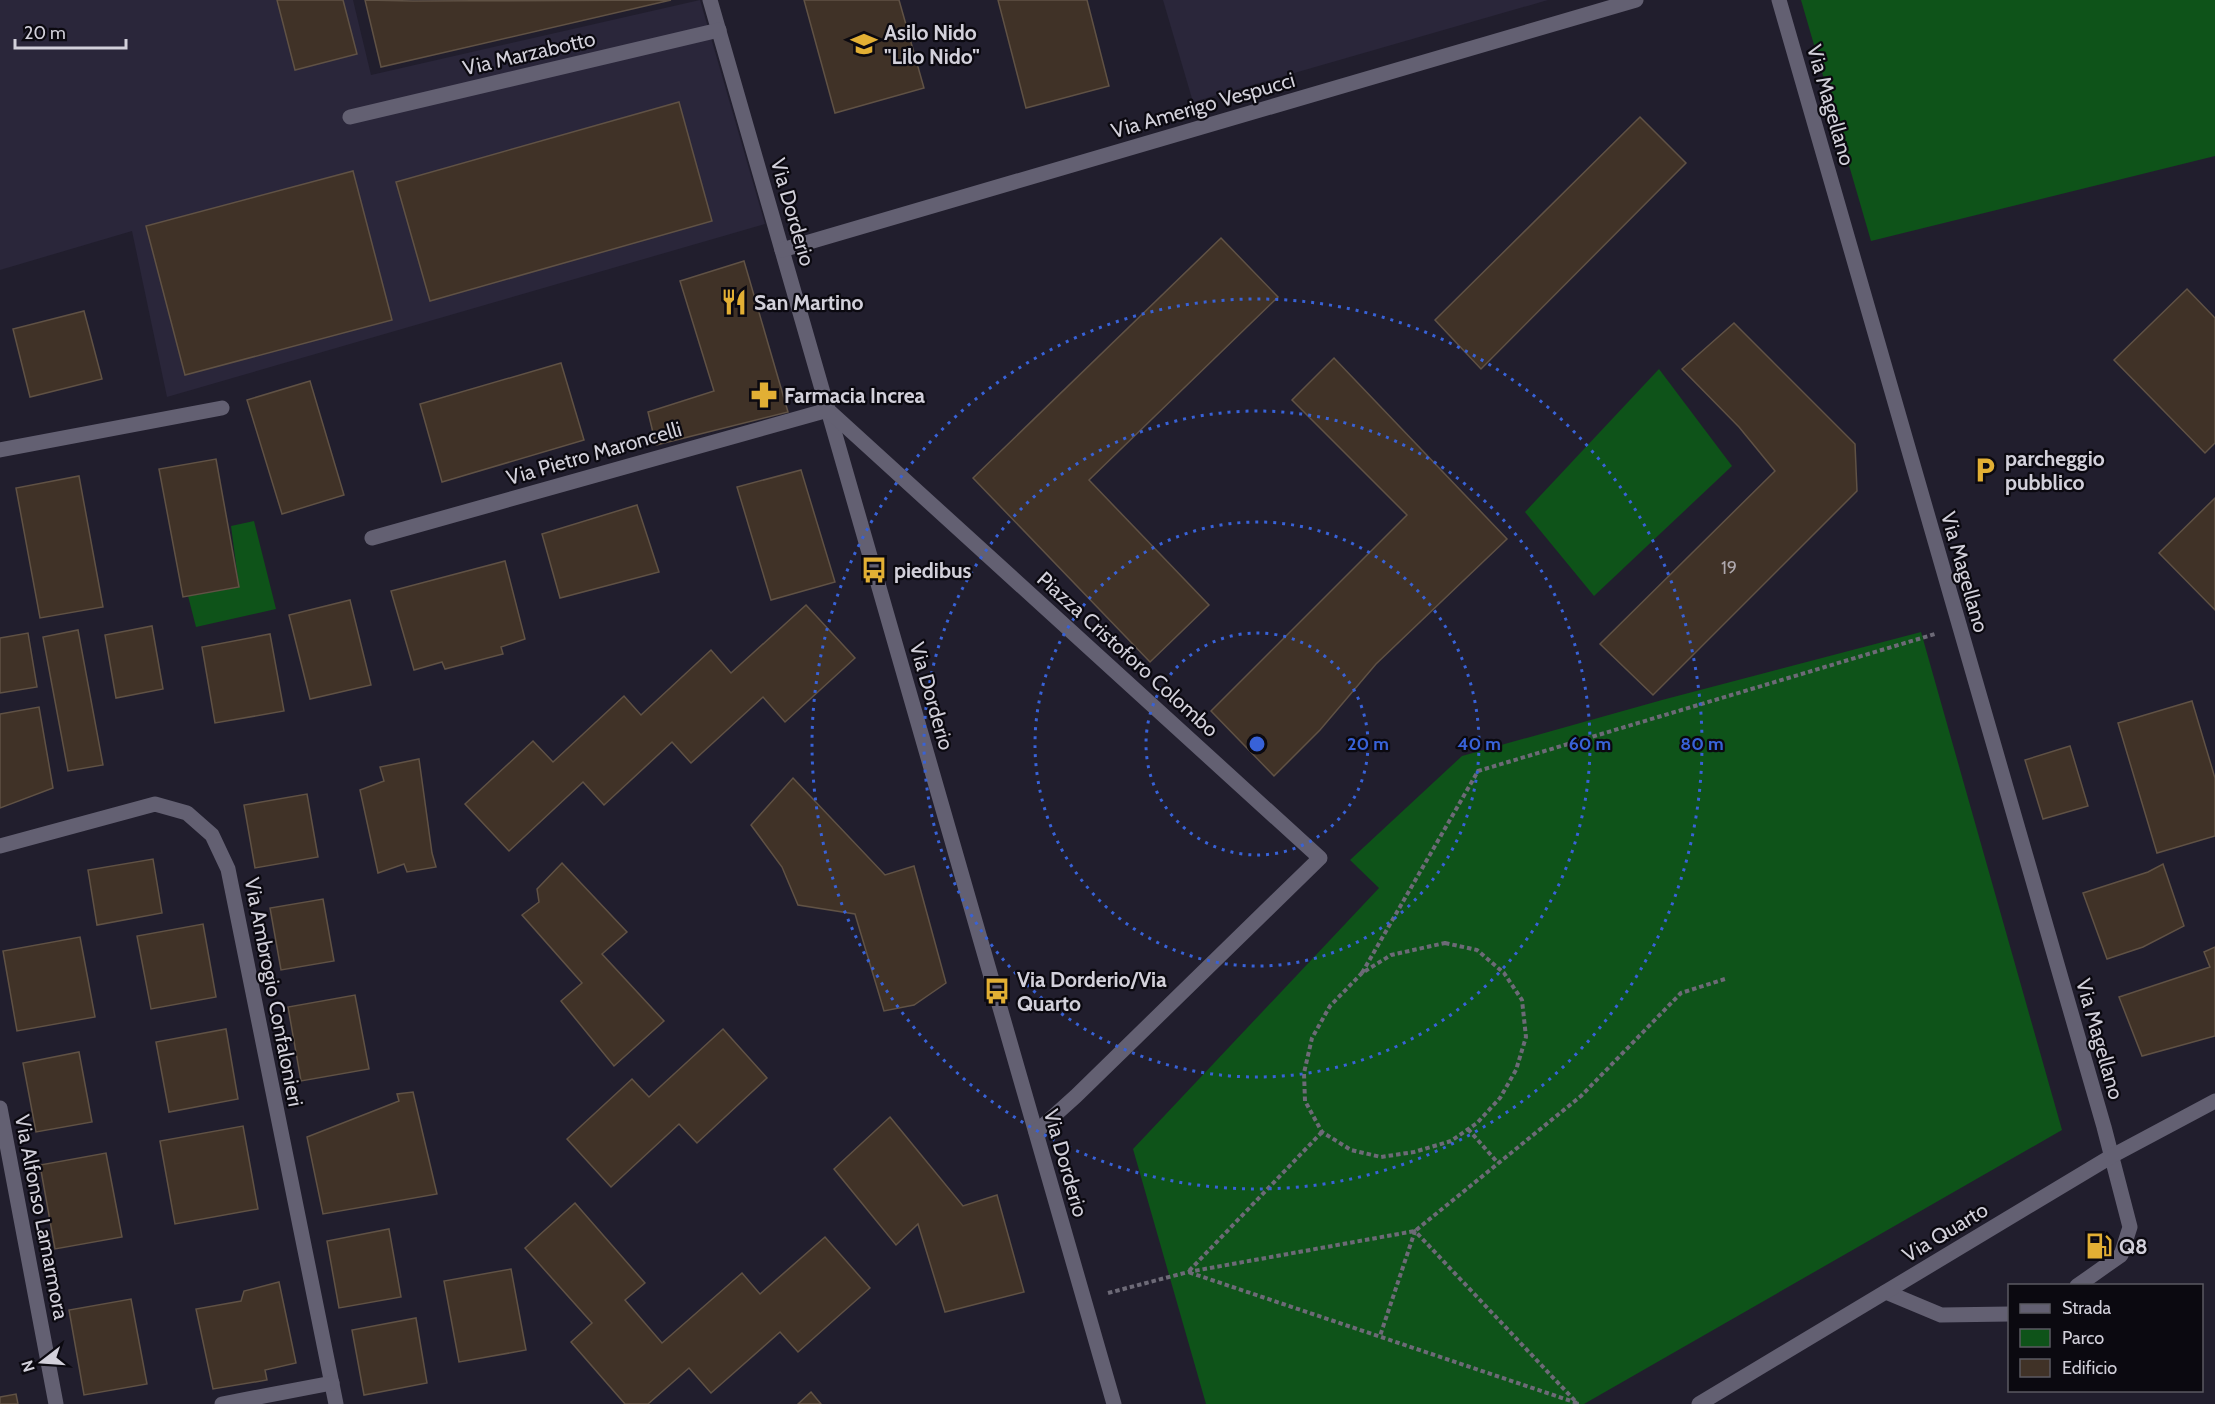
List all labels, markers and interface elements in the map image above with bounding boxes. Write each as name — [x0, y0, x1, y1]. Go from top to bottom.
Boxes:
scale bar — [15, 12, 126, 50]
place label: Asilo Nido "Lilo Nido" — [884, 20, 980, 69]
text: 20 m — [24, 22, 66, 44]
street label: Via Marzabotto — [460, 26, 598, 80]
school or university icon: Asilo Nido "Lilo Nido" — [849, 29, 879, 59]
street label: Via Magellano — [1802, 42, 1860, 168]
street label: Via Amerigo Vespucci — [1108, 67, 1298, 143]
street label: Via Dorderio — [766, 155, 820, 269]
restaurant icon: San Martino — [719, 287, 749, 317]
place label: San Martino — [754, 290, 864, 315]
pharmacy icon: Farmacia Increa — [749, 380, 779, 410]
place label: Farmacia Increa — [784, 383, 926, 408]
street label: Via Pietro Maroncelli — [504, 416, 684, 490]
place label: parcheggio pubblico — [2005, 446, 2105, 495]
parking icon: parcheggio pubblico — [1970, 455, 2000, 485]
street label: Via Magellano — [1936, 509, 1994, 635]
bus stop icon: piedibus — [859, 555, 889, 585]
house number: 19 — [1721, 557, 1737, 579]
place label: piedibus — [894, 558, 971, 583]
street label: Piazza Cristoforo Colombo — [1032, 566, 1224, 742]
street label: Via Dorderio — [905, 639, 959, 753]
text: 20 m — [1347, 733, 1389, 755]
text: 40 m — [1457, 733, 1501, 755]
text: 60 m — [1569, 733, 1611, 755]
text: 80 m — [1680, 733, 1724, 755]
centre of rings — [1247, 734, 1267, 754]
street label: Via Ambrogio Confalonieri — [240, 875, 308, 1109]
place label: Via Dorderio/Via Quarto — [1017, 967, 1167, 1016]
bus stop icon: Via Dorderio/Via Quarto — [982, 976, 1012, 1006]
street label: Via Magellano — [2071, 976, 2129, 1102]
street label: Via Dorderio — [1039, 1106, 1093, 1220]
street label: Via Alfonso Lamarmora — [10, 1113, 74, 1321]
street label: Via Quarto — [1898, 1197, 1992, 1267]
fuel station icon: Q8 — [2084, 1231, 2114, 1261]
place label: Q8 — [2119, 1234, 2148, 1259]
legend — [2008, 1284, 2203, 1392]
text: Strada — [2062, 1297, 2112, 1319]
text: Parco — [2062, 1327, 2104, 1349]
north arrow — [12, 1332, 72, 1392]
text: Edificio — [2062, 1357, 2117, 1379]
text: N — [17, 1358, 39, 1374]

